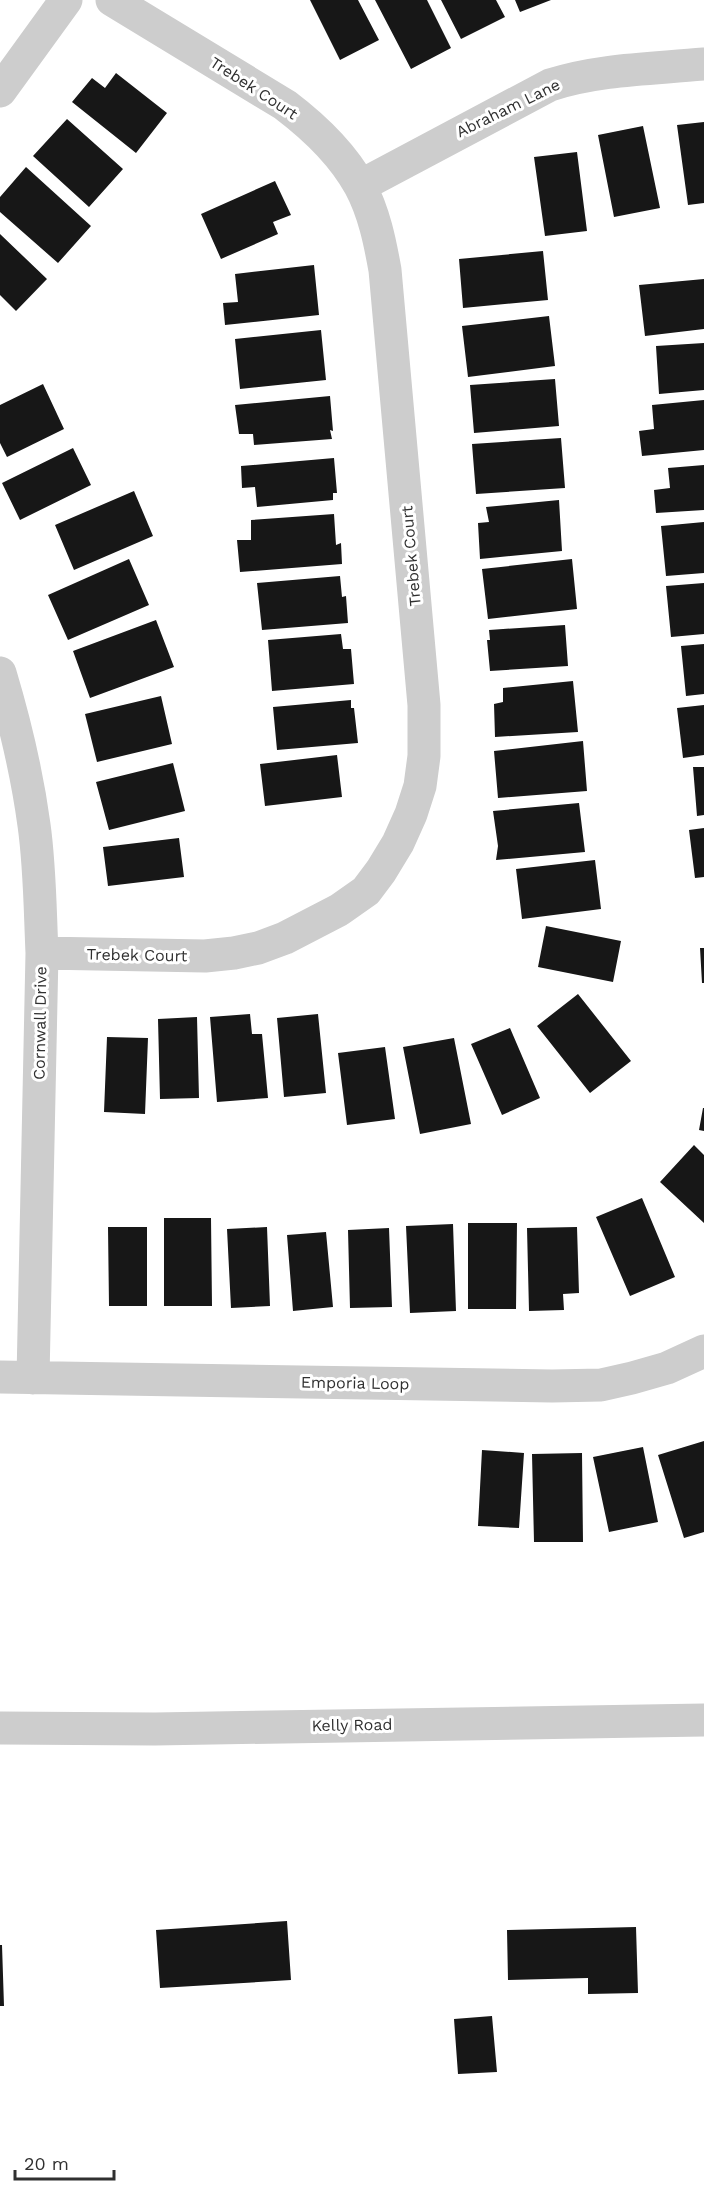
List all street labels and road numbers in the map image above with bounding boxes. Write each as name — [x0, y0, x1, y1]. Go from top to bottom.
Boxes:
street label: Trebek Court — [207, 53, 302, 124]
street label: Abraham Lane — [453, 75, 563, 141]
street label: Trebek Court — [397, 505, 425, 607]
street label: Trebek Court — [86, 945, 188, 965]
street label: Cornwall Drive — [30, 966, 50, 1080]
street label: Emporia Loop — [301, 1373, 409, 1393]
street label: Kelly Road — [311, 1715, 393, 1735]

